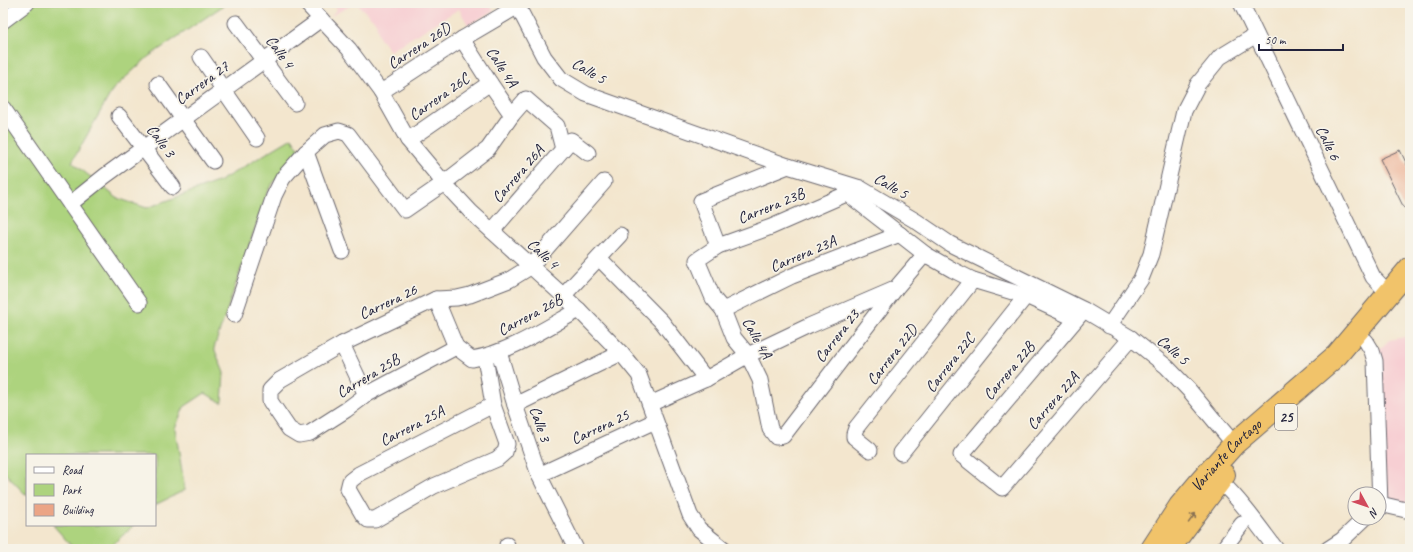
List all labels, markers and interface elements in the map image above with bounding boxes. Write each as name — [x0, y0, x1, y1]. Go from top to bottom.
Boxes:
street label: Carrera 26D — [384, 17, 456, 74]
scale bar — [1259, 26, 1343, 52]
street label: Calle 4 — [261, 31, 300, 74]
text: 50 m — [1265, 32, 1287, 48]
street label: Calle 4A — [482, 43, 523, 92]
street label: Calle 5 — [568, 53, 610, 89]
street label: Carrera 27 — [171, 56, 234, 109]
street label: Carrera 26C — [405, 68, 474, 125]
street label: Calle 3 — [142, 121, 181, 163]
street label: Calle 6 — [1311, 122, 1345, 164]
street label: Carrera 26A — [488, 140, 549, 207]
street label: Calle 5 — [870, 168, 912, 204]
street label: Carrera 23B — [735, 183, 809, 228]
street label: Carrera 23A — [767, 231, 840, 277]
street label: Calle 4 — [523, 234, 564, 275]
street label: Carrera 26 — [356, 280, 421, 324]
street label: Carrera 26B — [494, 289, 567, 340]
street label: Carrera 23 — [810, 304, 865, 367]
street label: Calle 4A — [738, 314, 777, 363]
street label: Carrera 22D — [862, 319, 923, 389]
street label: Carrera 22C — [921, 328, 980, 397]
street label: Calle 5 — [1153, 331, 1194, 370]
street label: Carrera 22B — [979, 336, 1040, 404]
street label: Carrera 25B — [333, 348, 405, 403]
street label: Carrera 22A — [1023, 367, 1084, 434]
street label: Carrera 25A — [376, 401, 449, 451]
street label: Calle 3 — [525, 404, 556, 446]
road number: 25 — [1275, 404, 1297, 430]
street label: Carrera 25 — [568, 405, 633, 449]
street label: Variante Cartago — [1186, 414, 1267, 496]
legend — [26, 454, 156, 526]
text: Road — [62, 462, 84, 478]
text: Park — [62, 482, 83, 498]
north arrow — [1347, 486, 1387, 526]
text: Building — [62, 502, 94, 518]
text: N — [1366, 505, 1382, 521]
one-way arrow — [1188, 512, 1196, 523]

